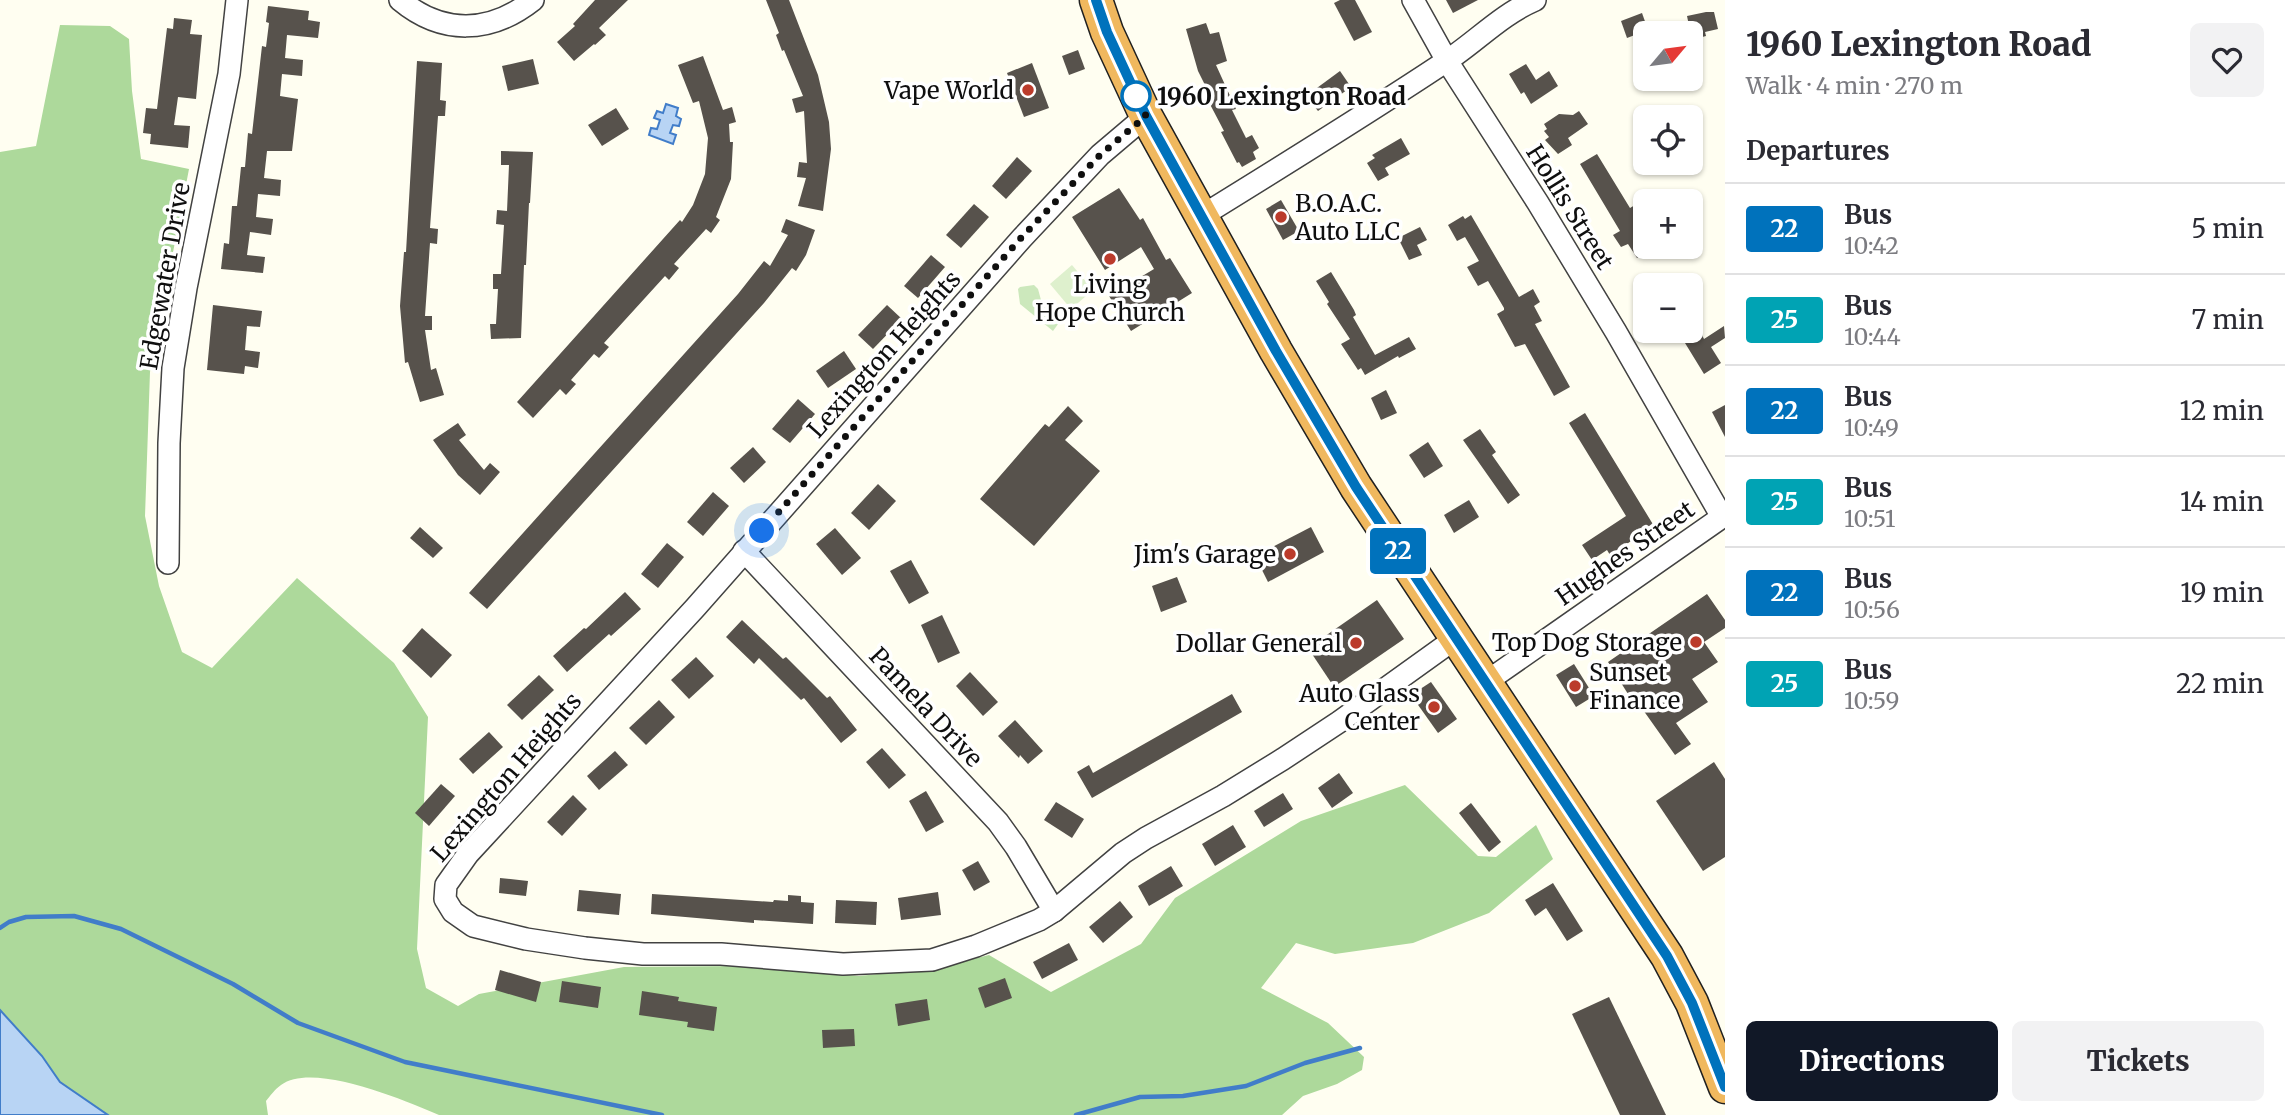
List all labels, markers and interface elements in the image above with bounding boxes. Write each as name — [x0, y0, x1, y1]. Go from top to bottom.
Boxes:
north arrow — [1633, 21, 1703, 91]
map controls — [1633, 21, 1703, 343]
button: heart — [2190, 23, 2264, 97]
text: 1960 Lexington Road — [1746, 24, 2092, 65]
text: Walk · 4 min · 270 m — [1746, 71, 1963, 100]
place label: Vape World — [883, 75, 1014, 106]
marker: 1960 Lexington Road — [1121, 81, 1151, 111]
place label: 1960 Lexington Road — [1157, 81, 1406, 112]
marker: Vape World — [1020, 82, 1036, 98]
button: locate — [1633, 105, 1703, 175]
text: Departures — [1746, 134, 1890, 167]
street label: Hollis Street — [1519, 139, 1621, 276]
street label: Edgewater Drive — [133, 180, 197, 372]
place label: B.O.A.C. Auto LLC — [1294, 188, 1400, 247]
button: + — [1633, 189, 1703, 259]
text: Bus — [1844, 198, 1892, 231]
marker: B.O.A.C. Auto LLC — [1273, 209, 1289, 225]
text: 5 min — [2191, 212, 2264, 245]
text: 22 — [1771, 213, 1798, 244]
text: 10:42 — [1844, 231, 1899, 260]
marker: Living Hope Church — [1102, 251, 1118, 267]
street label: Lexington Heights — [801, 264, 967, 444]
place label: Living Hope Church — [1035, 269, 1185, 328]
button: − — [1633, 273, 1703, 343]
text: Bus — [1844, 289, 1892, 322]
text: 7 min — [2192, 303, 2264, 336]
text: 25 — [1771, 304, 1798, 335]
text: 10:44 — [1844, 322, 1901, 351]
text: Bus — [1844, 380, 1892, 413]
text: 12 min — [2180, 394, 2264, 427]
text: 22 — [1771, 395, 1798, 426]
text: 10:49 — [1844, 413, 1899, 442]
text: Bus — [1844, 471, 1892, 504]
text: 14 min — [2180, 485, 2264, 518]
text: 25 — [1771, 486, 1798, 517]
street label: Hughes Street — [1550, 493, 1701, 612]
text: 10:51 — [1844, 504, 1896, 533]
your location — [744, 513, 779, 548]
line badge: 22 — [1366, 528, 1430, 574]
text: 22 — [1384, 535, 1412, 566]
place label: Jim's Garage — [1133, 539, 1276, 570]
marker: Jim's Garage — [1282, 546, 1298, 562]
text: Bus — [1844, 562, 1892, 595]
text: 19 min — [2180, 576, 2264, 609]
text: 22 — [1771, 577, 1798, 608]
text: 10:56 — [1844, 595, 1900, 624]
place label: Top Dog Storage — [1492, 627, 1682, 658]
place label: Dollar General — [1175, 628, 1342, 659]
marker: Top Dog Storage — [1688, 634, 1704, 650]
marker: Dollar General — [1348, 635, 1364, 651]
street label: Pamela Drive — [863, 641, 989, 773]
text: Bus — [1844, 653, 1892, 686]
place label: Sunset Finance — [1589, 657, 1680, 716]
text: 22 min — [2176, 667, 2264, 700]
text: 25 — [1771, 668, 1798, 699]
place label: Auto Glass Center — [1298, 678, 1420, 737]
marker: Sunset Finance — [1567, 678, 1583, 694]
street label: Lexington Heights — [424, 686, 588, 868]
text: 10:59 — [1844, 686, 1899, 715]
marker: Auto Glass Center — [1426, 699, 1442, 715]
button: Directions — [1746, 1021, 1998, 1101]
button: Tickets — [2012, 1021, 2264, 1101]

